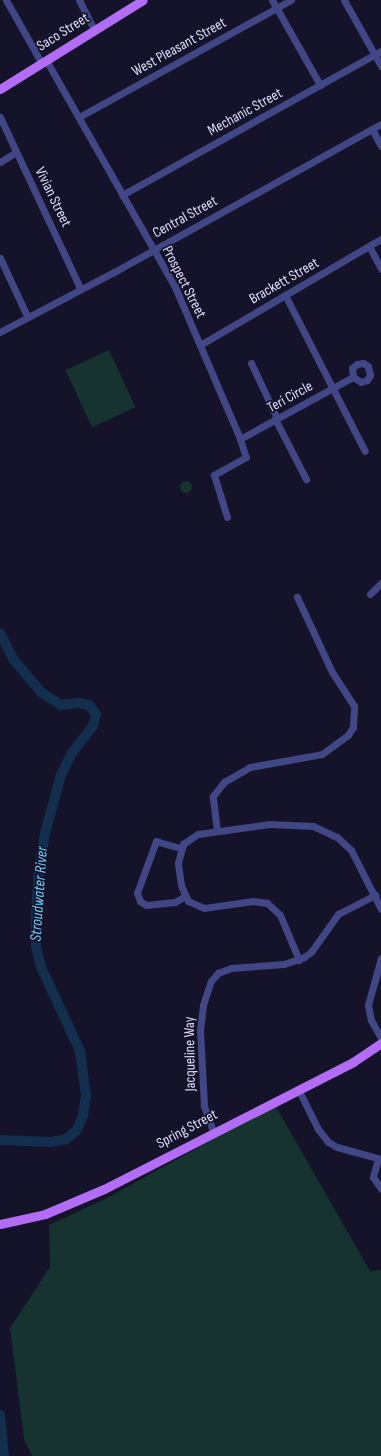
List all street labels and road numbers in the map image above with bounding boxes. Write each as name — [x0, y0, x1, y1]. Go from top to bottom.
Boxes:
street label: Saco Street — [33, 9, 93, 55]
street label: West Pleasant Street — [129, 14, 229, 80]
street label: Mechanic Street — [205, 84, 285, 140]
street label: Vivian Street — [31, 164, 75, 230]
street label: Central Street — [150, 192, 220, 242]
street label: Prospect Street — [158, 243, 210, 321]
street label: Brackett Street — [246, 254, 322, 308]
street label: Teri Circle — [264, 377, 316, 417]
street label: Jacqueline Way — [180, 1016, 200, 1092]
street label: Spring Street — [154, 1106, 220, 1152]

